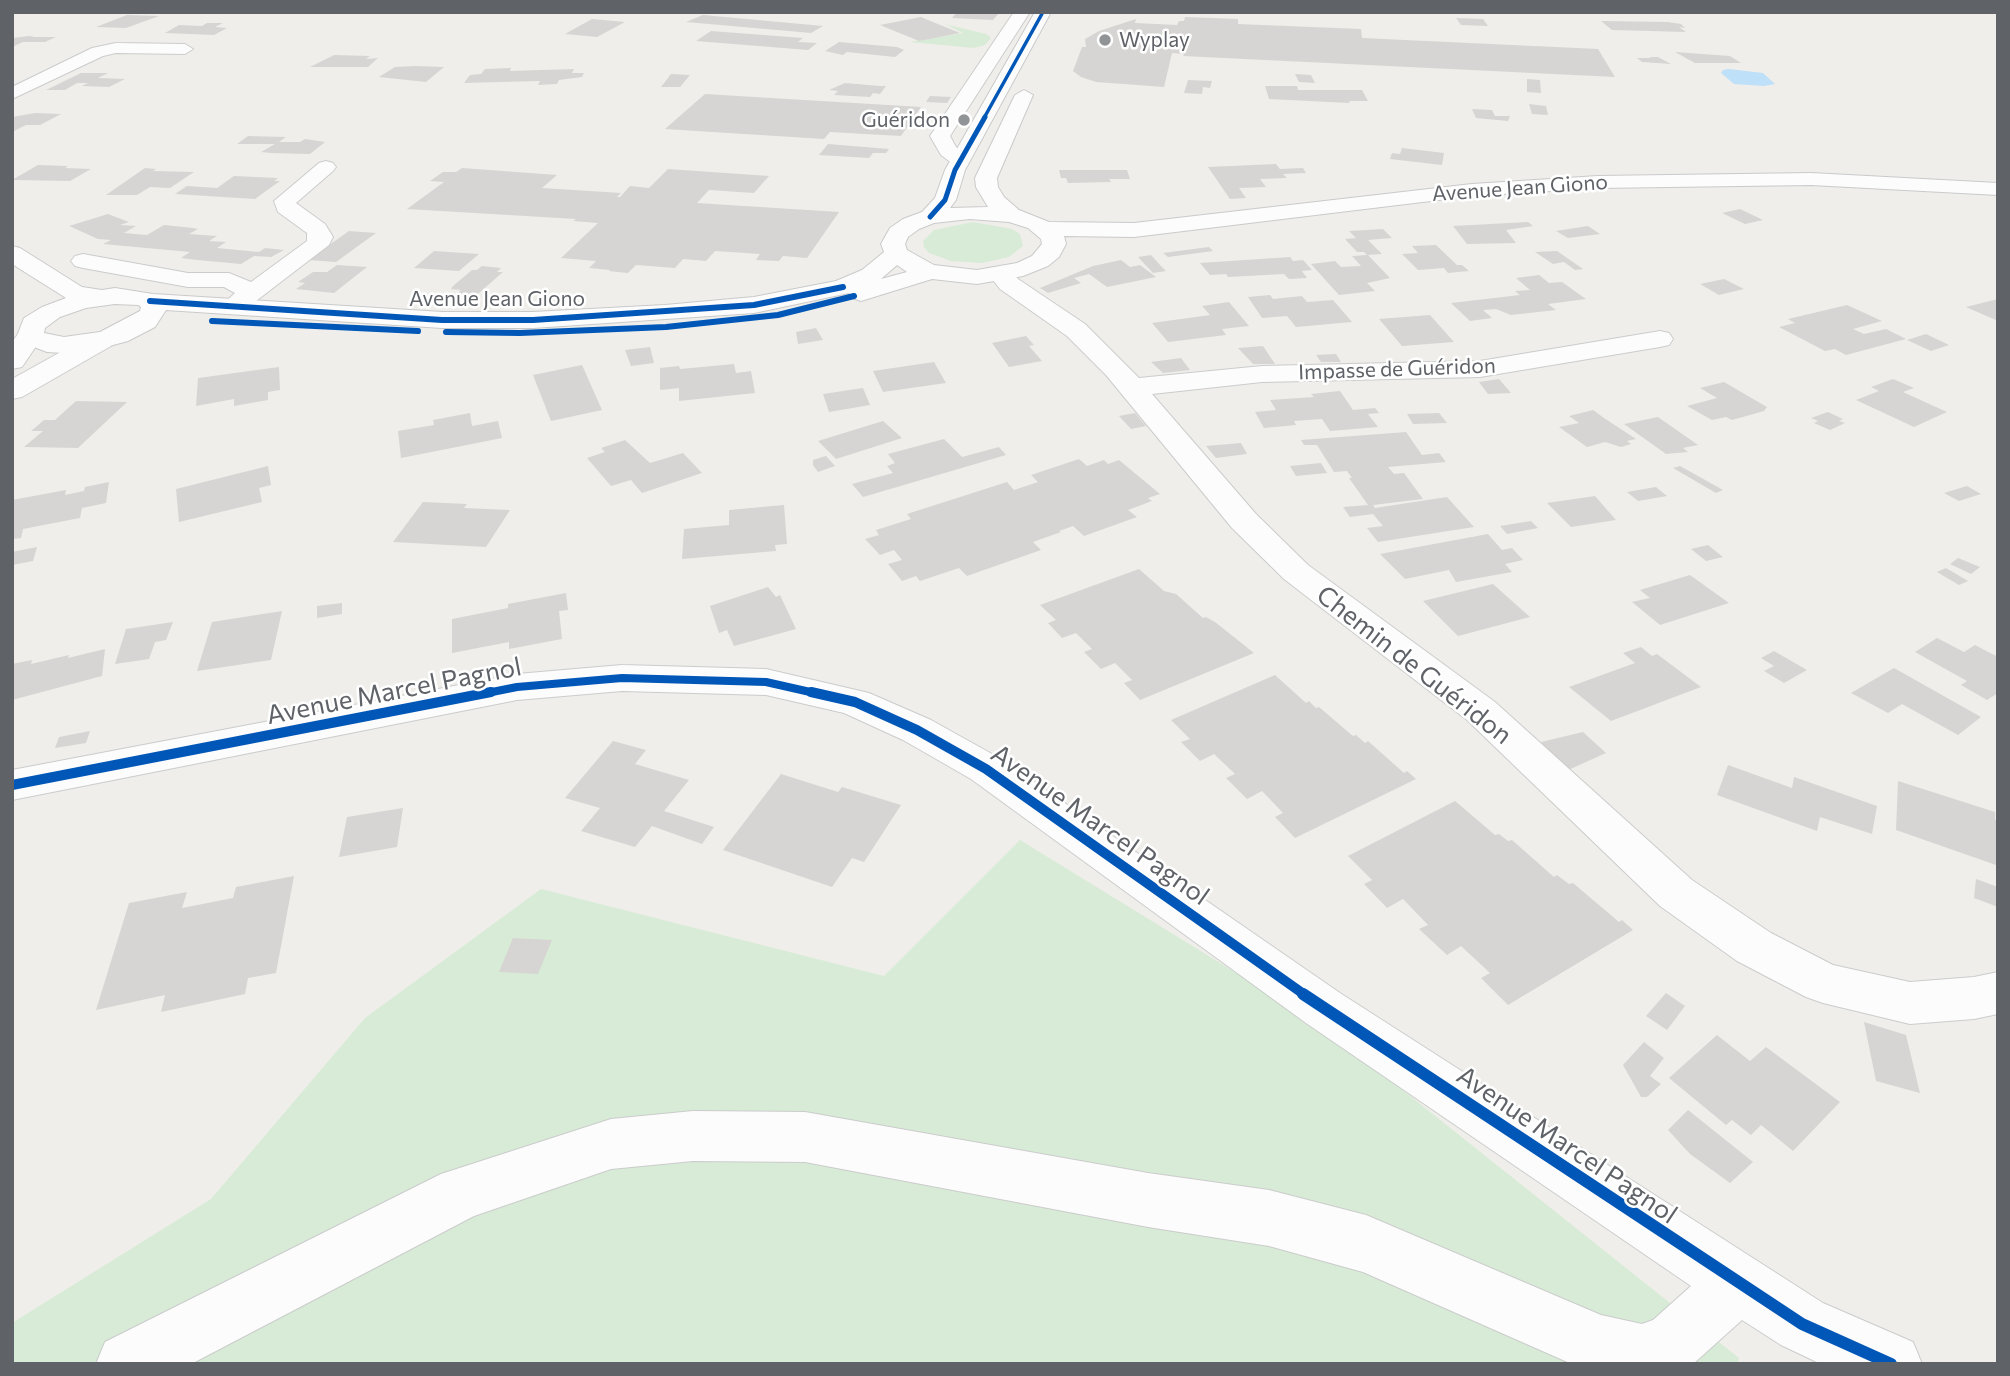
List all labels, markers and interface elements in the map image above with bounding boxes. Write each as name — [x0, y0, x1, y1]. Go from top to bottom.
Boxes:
place label: Wyplay — [1119, 27, 1190, 53]
marker: Wyplay — [1097, 32, 1113, 48]
place label: Guéridon — [861, 107, 950, 133]
marker: Guéridon — [956, 112, 972, 128]
street label: Avenue Jean Giono — [1431, 169, 1609, 207]
street label: Avenue Jean Giono — [409, 286, 585, 312]
street label: Impasse de Guéridon — [1298, 353, 1496, 385]
street label: Chemin de Guéridon — [1310, 579, 1518, 751]
street label: Avenue Marcel Pagnol — [264, 651, 524, 731]
street label: Avenue Marcel Pagnol — [985, 738, 1215, 912]
street label: Avenue Marcel Pagnol — [1451, 1060, 1683, 1230]

